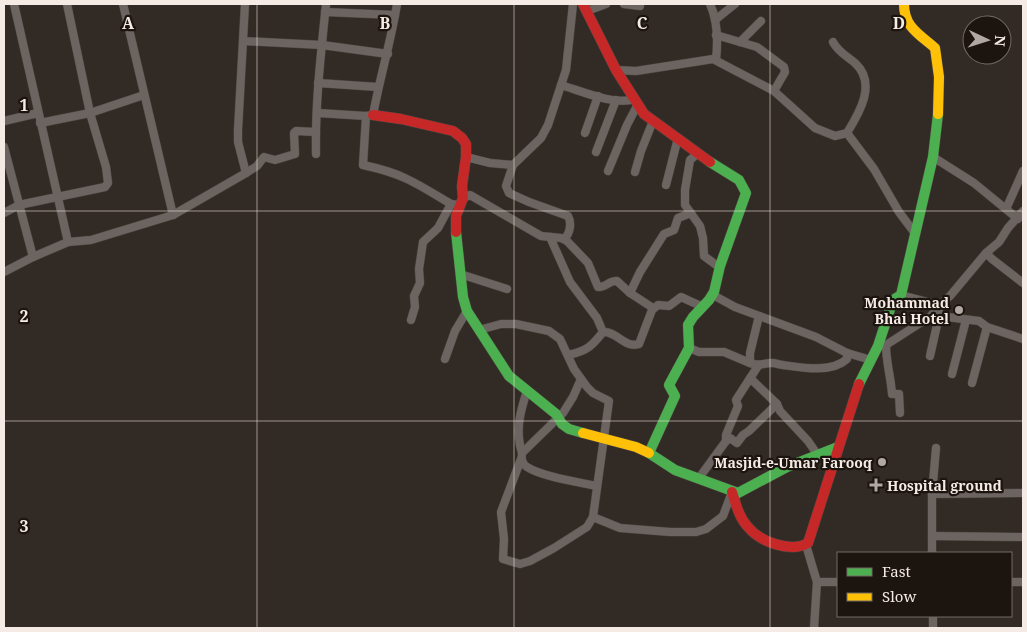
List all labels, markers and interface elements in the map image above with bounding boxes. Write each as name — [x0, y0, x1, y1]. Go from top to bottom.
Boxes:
text: A — [122, 12, 135, 34]
text: B — [380, 12, 391, 34]
text: C — [637, 12, 648, 34]
text: D — [893, 12, 905, 34]
north arrow — [962, 15, 1012, 65]
text: N — [991, 35, 1010, 47]
text: 1 — [19, 94, 29, 116]
place label: Mohammad Bhai Hotel — [864, 293, 949, 328]
marker: Mohammad Bhai Hotel — [953, 304, 965, 316]
text: 2 — [19, 305, 29, 327]
place label: Masjid-e-Umar Farooq — [714, 453, 872, 472]
marker: Masjid-e-Umar Farooq — [876, 456, 888, 468]
place label: Hospital ground — [887, 476, 1002, 495]
marker: Hospital ground — [869, 478, 883, 492]
text: 3 — [19, 515, 29, 537]
legend — [837, 552, 1012, 617]
text: Fast — [882, 561, 911, 581]
text: Slow — [882, 586, 916, 606]

